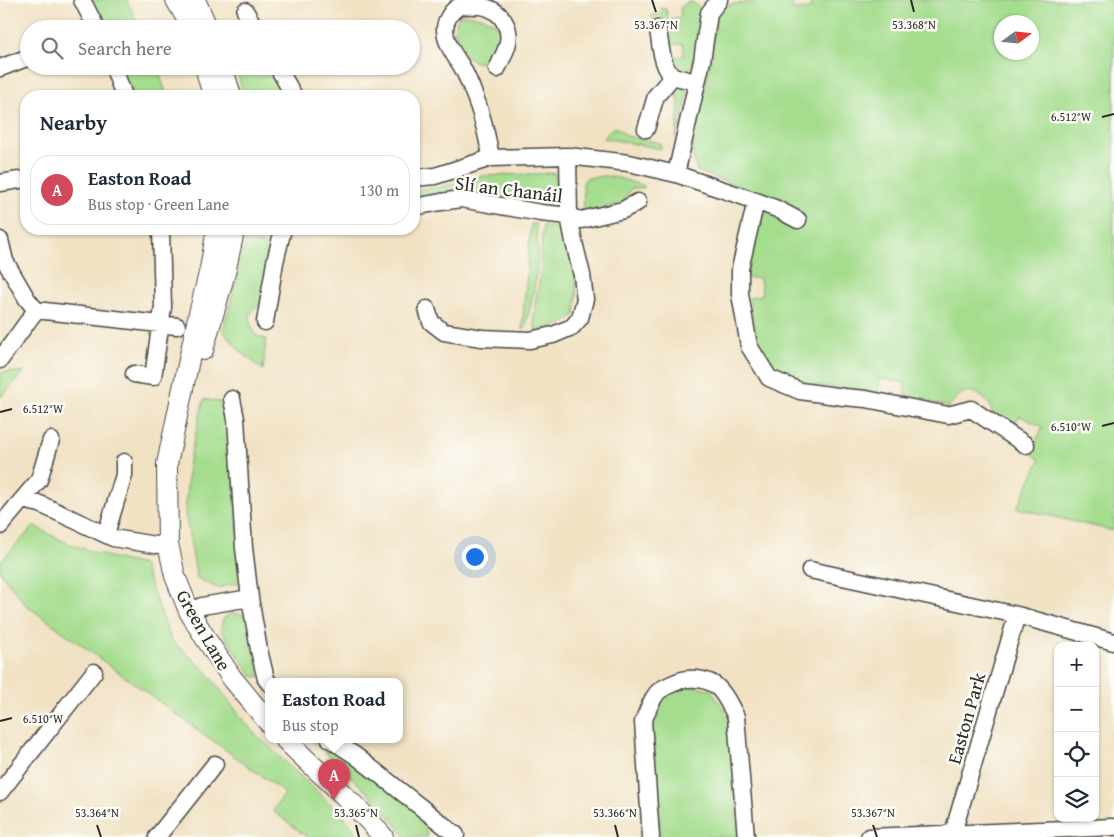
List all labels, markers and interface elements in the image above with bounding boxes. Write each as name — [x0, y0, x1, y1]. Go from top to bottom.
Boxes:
north arrow — [994, 15, 1039, 60]
text: 53.367°N — [634, 16, 678, 33]
text: 53.368°N — [892, 16, 936, 33]
search box — [20, 20, 420, 75]
icon: search — [38, 34, 66, 62]
text: Search here — [78, 34, 172, 62]
text: Nearby — [40, 107, 107, 138]
text: 6.512°W — [1051, 108, 1092, 125]
text: Easton Road — [88, 164, 191, 192]
street label: Slí an Chanáil — [454, 169, 564, 209]
text: A — [52, 178, 62, 202]
text: 130 m — [359, 178, 399, 202]
text: Bus stop · Green Lane — [88, 192, 229, 216]
text: 6.512°W — [23, 400, 64, 417]
text: 6.510°W — [1051, 418, 1092, 435]
your location — [462, 544, 488, 570]
street label: Green Lane — [170, 584, 238, 676]
map controls — [1054, 642, 1099, 822]
button: + — [1054, 642, 1099, 687]
street label: Easton Park — [940, 669, 993, 767]
popup — [265, 678, 403, 743]
text: Easton Road — [282, 685, 386, 713]
button: − — [1054, 687, 1099, 732]
text: 6.510°W — [23, 710, 64, 727]
text: Bus stop — [282, 713, 339, 737]
button: locate — [1054, 732, 1099, 777]
pin: A — [318, 759, 350, 800]
button: layers — [1054, 777, 1099, 822]
text: 53.364°N — [75, 804, 119, 821]
text: 53.365°N — [334, 804, 378, 821]
text: 53.366°N — [593, 804, 637, 821]
text: 53.367°N — [851, 804, 895, 821]

